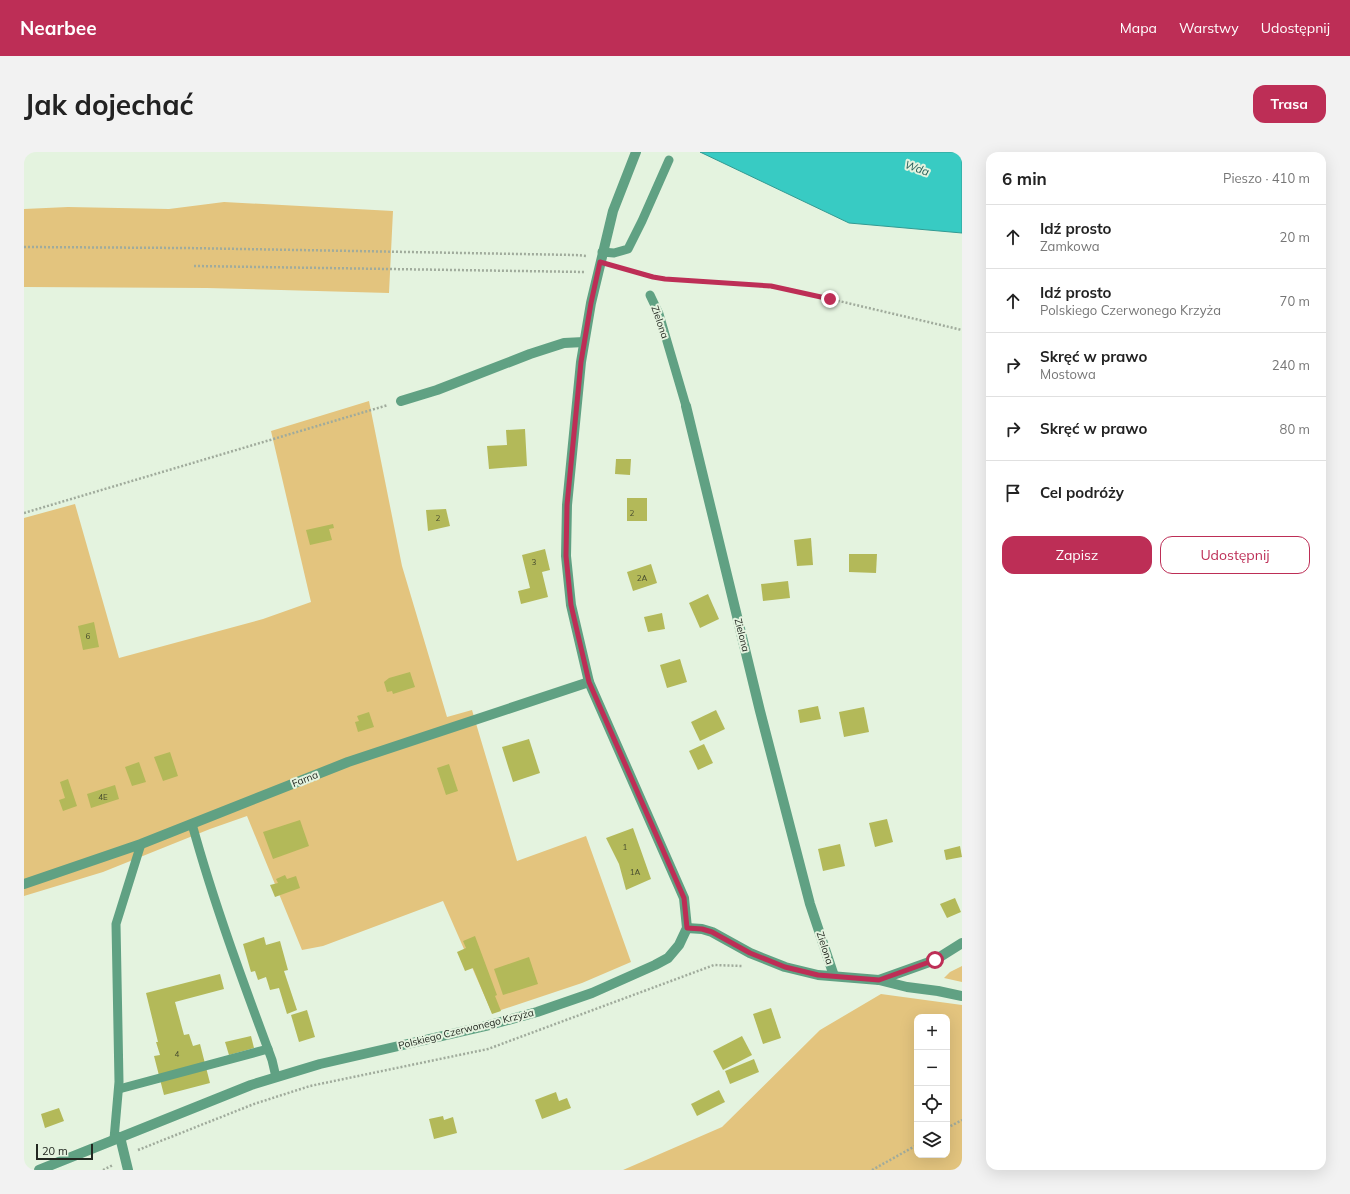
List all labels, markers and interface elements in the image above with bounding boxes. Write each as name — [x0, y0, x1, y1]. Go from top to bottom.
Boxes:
text: Nearbee — [20, 16, 97, 40]
text: Mapa — [1120, 19, 1157, 37]
text: Warstwy — [1179, 19, 1239, 37]
text: Udostępnij — [1261, 19, 1330, 37]
button: Trasa — [1253, 85, 1326, 123]
text: Jak dojechać — [24, 87, 194, 122]
water label: Wda — [903, 157, 931, 179]
text: 6 min — [1002, 168, 1047, 189]
text: Pieszo · 410 m — [1223, 170, 1310, 186]
text: Idź prosto — [1040, 219, 1111, 238]
icon: ahead — [1002, 226, 1024, 248]
text: 20 m — [1280, 229, 1310, 245]
text: Zamkowa — [1040, 238, 1100, 254]
text: Idź prosto — [1040, 283, 1111, 302]
route end — [821, 290, 839, 308]
icon: ahead — [1002, 290, 1024, 312]
text: 70 m — [1280, 293, 1310, 309]
text: Polskiego Czerwonego Krzyża — [1040, 302, 1221, 318]
street label: Zielona — [648, 304, 672, 340]
text: Skręć w prawo — [1040, 347, 1147, 366]
icon: right — [1002, 354, 1024, 376]
text: 240 m — [1272, 357, 1310, 373]
text: Mostowa — [1040, 366, 1096, 382]
icon: right — [1002, 418, 1024, 440]
text: Skręć w prawo — [1040, 419, 1147, 438]
text: 80 m — [1280, 421, 1310, 437]
icon: arrive — [1002, 482, 1024, 504]
text: Cel podróży — [1040, 483, 1124, 502]
house number: 2 — [630, 508, 635, 518]
house number: 2 — [436, 513, 441, 523]
button: Zapisz — [1002, 536, 1152, 574]
button: Udostępnij — [1160, 536, 1310, 574]
house number: 3 — [532, 557, 537, 567]
house number: 2A — [637, 573, 647, 583]
street label: Zielona — [732, 617, 752, 653]
house number: 6 — [86, 631, 91, 641]
street label: Farna — [290, 768, 320, 790]
house number: 4E — [98, 792, 108, 802]
house number: 1 — [623, 842, 628, 852]
house number: 1A — [630, 867, 640, 877]
street label: Zielona — [814, 930, 836, 966]
route start — [926, 951, 944, 969]
street label: Polskiego Czerwonego Krzyża — [397, 1006, 535, 1052]
map controls — [914, 1014, 950, 1158]
button: + — [914, 1014, 950, 1050]
house number: 4 — [175, 1049, 180, 1059]
button: − — [914, 1050, 950, 1086]
button: locate — [914, 1086, 950, 1122]
button: layers — [914, 1122, 950, 1158]
scale bar — [36, 1142, 93, 1161]
text: 20 m — [42, 1144, 68, 1158]

